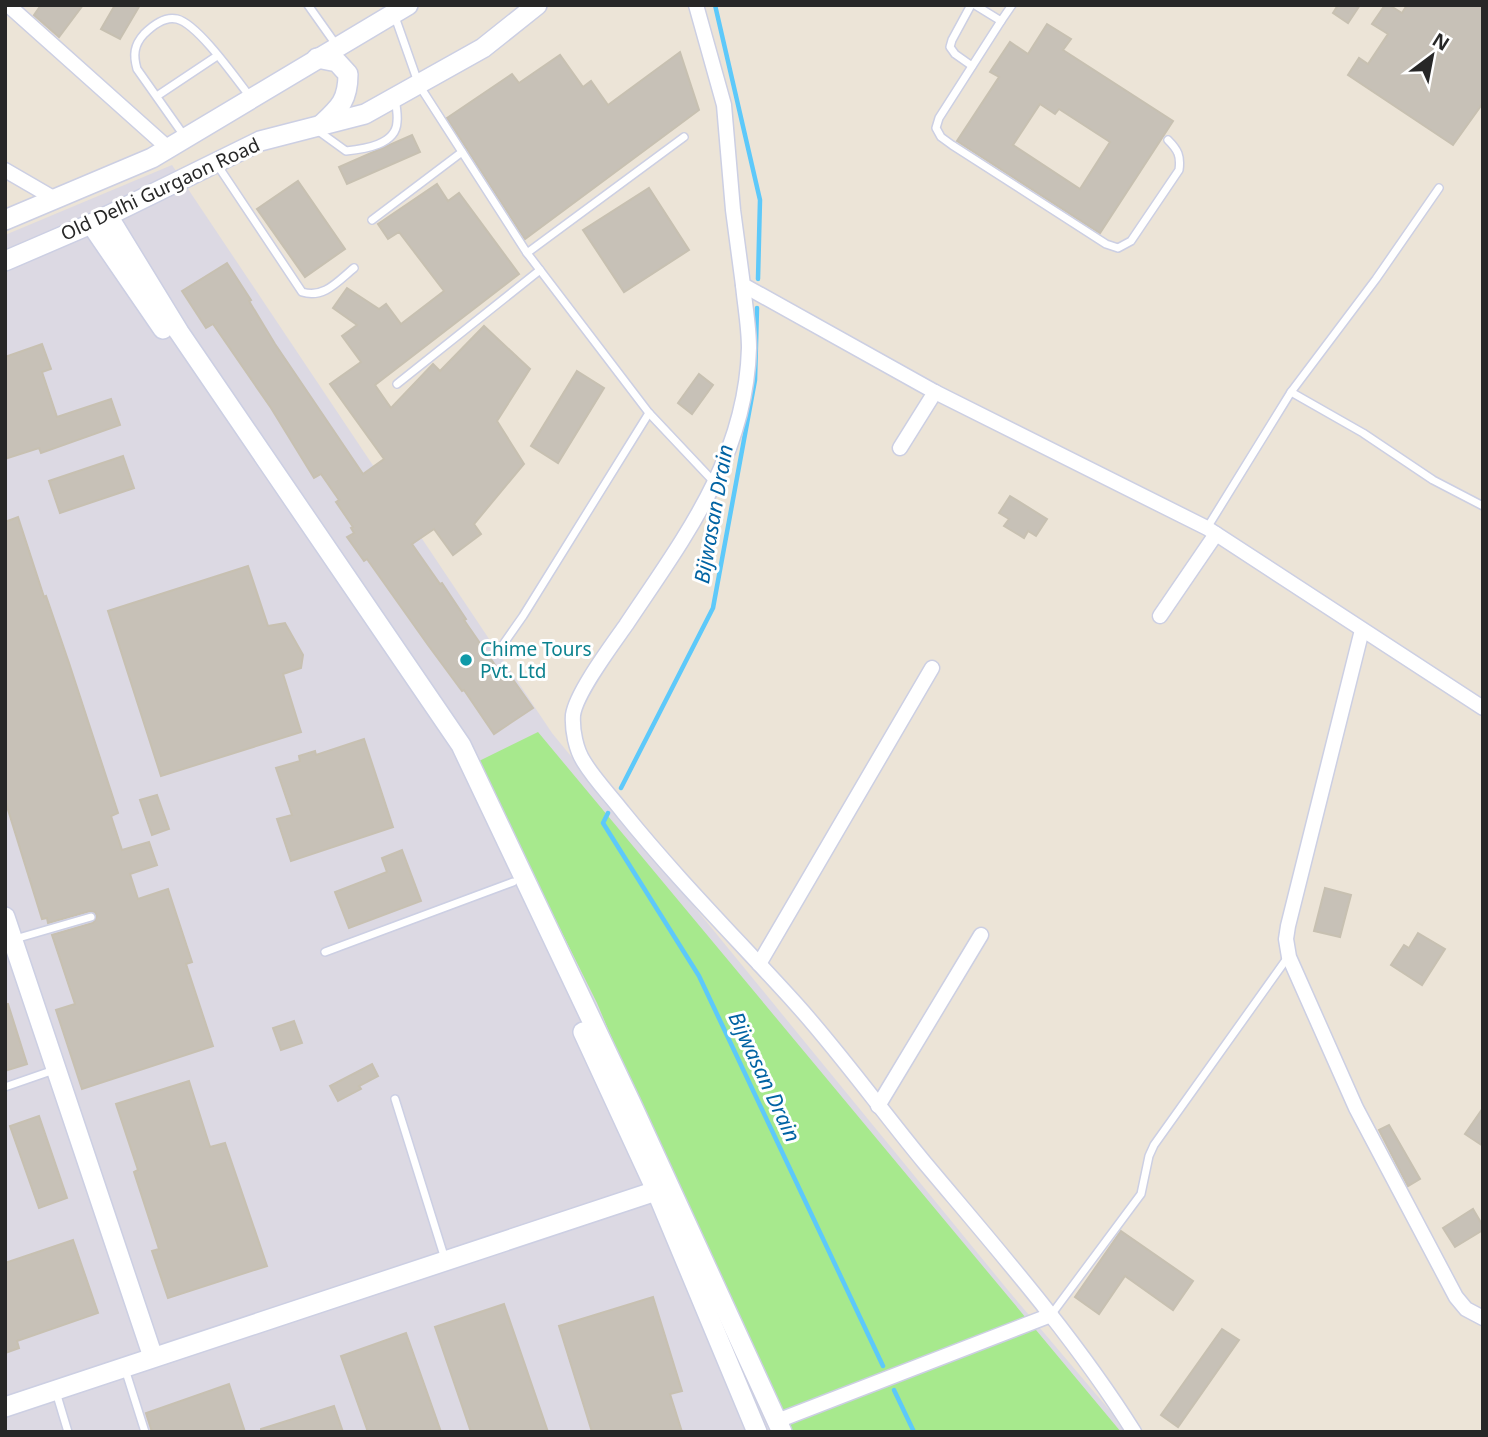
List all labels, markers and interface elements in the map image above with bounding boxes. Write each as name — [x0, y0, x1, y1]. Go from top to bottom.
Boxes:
north arrow — [1397, 21, 1467, 91]
text: N — [1428, 26, 1454, 57]
street label: Old Delhi Gurgaon Road — [56, 131, 264, 247]
water label: Bijwasan Drain — [687, 442, 739, 586]
place label: Chime Tours Pvt. Ltd — [480, 636, 592, 684]
marker: Chime Tours Pvt. Ltd — [458, 652, 474, 668]
water label: Bijwasan Drain — [723, 1007, 807, 1146]

